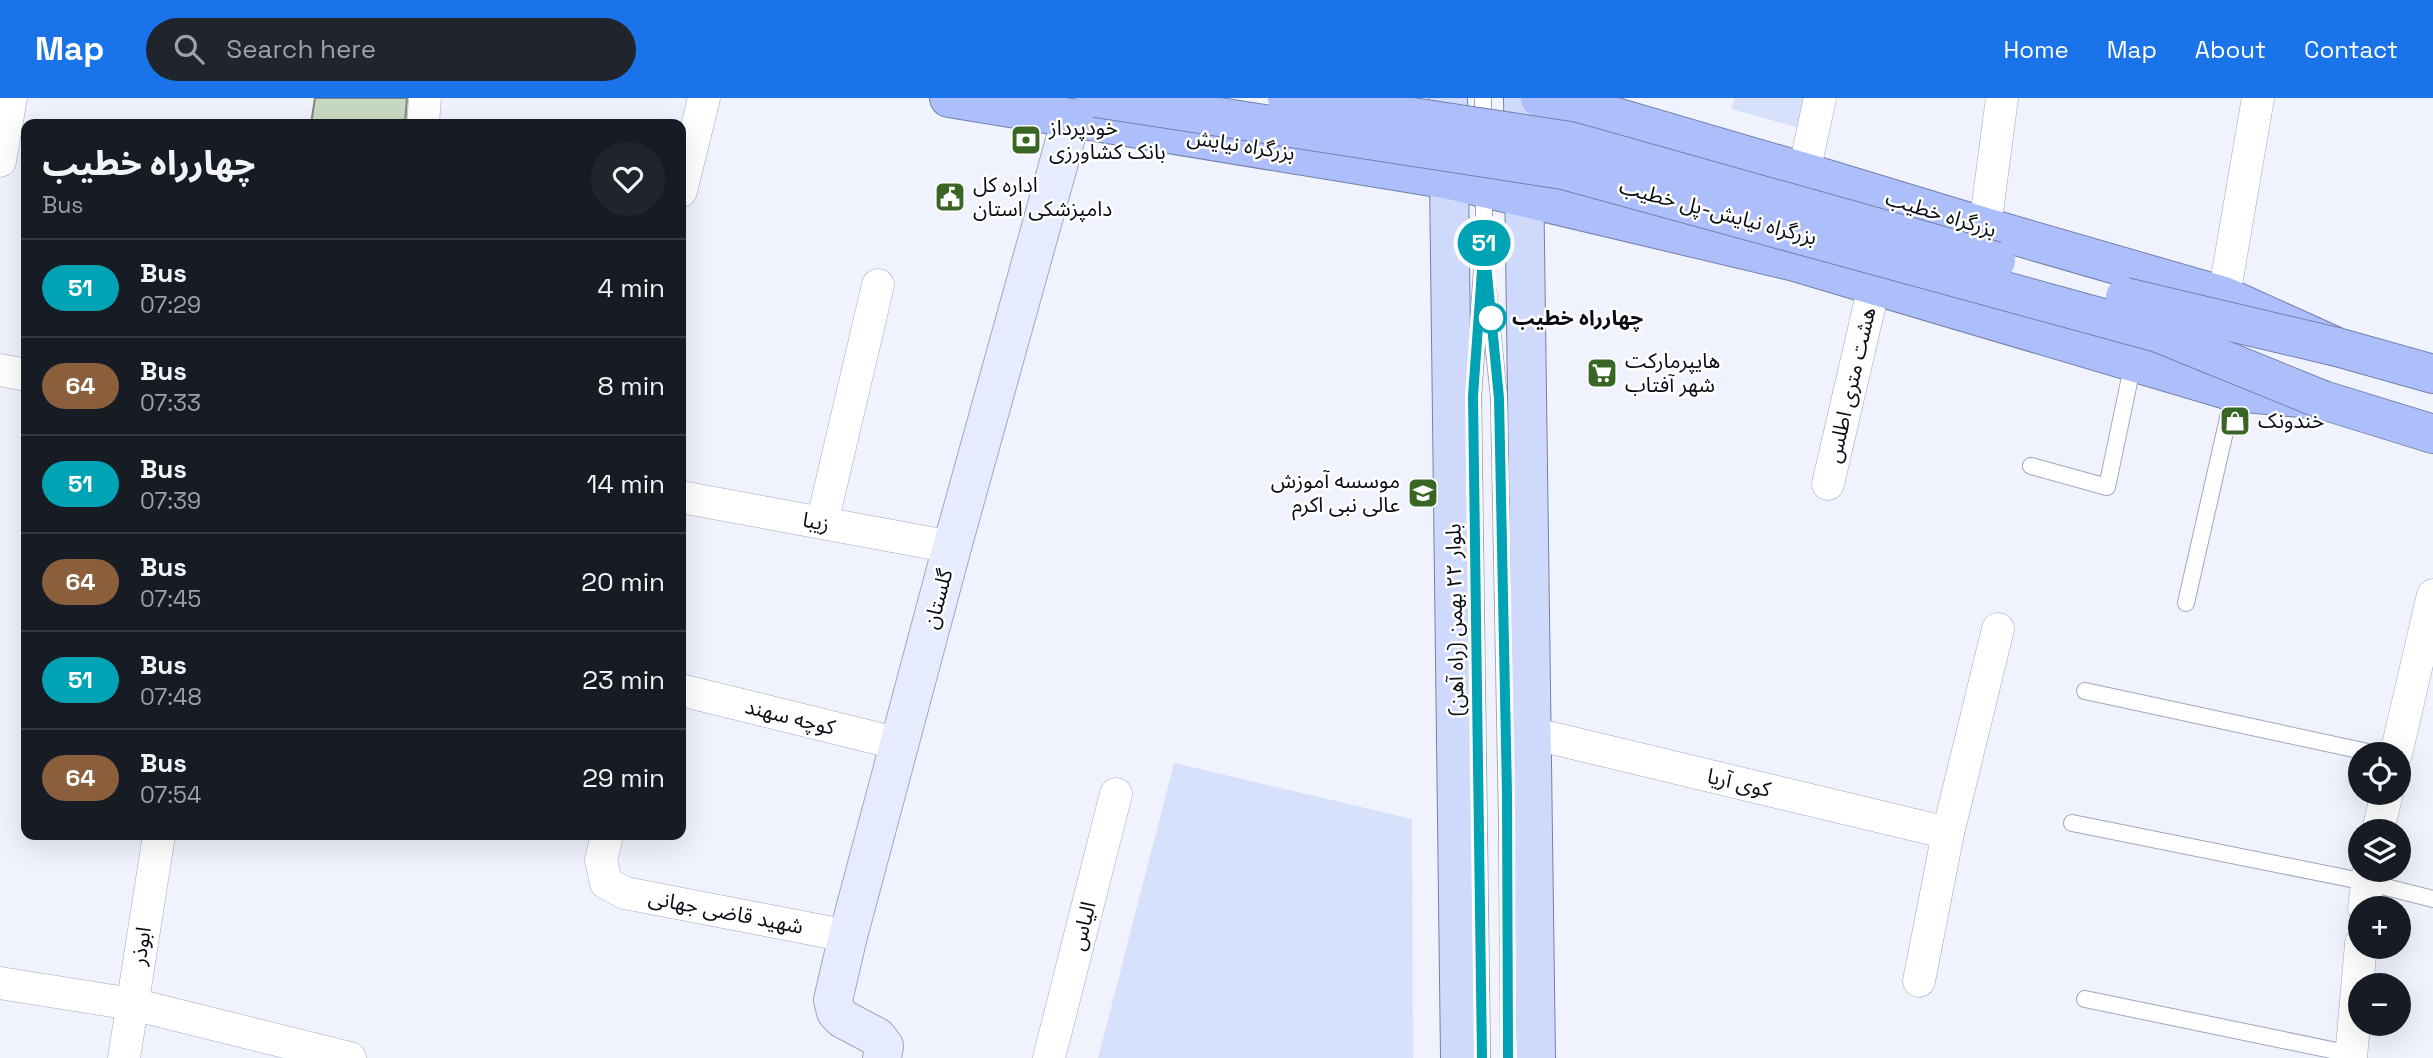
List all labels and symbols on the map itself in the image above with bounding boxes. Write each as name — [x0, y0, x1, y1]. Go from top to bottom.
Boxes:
place label: خودپرداز بانک کشاورزی — [1048, 114, 1166, 165]
bank icon: خودپرداز بانک کشاورزی — [1009, 123, 1043, 157]
street label: بزرگراه نیایش — [1185, 123, 1297, 166]
place label: اداره کل دامپزشکی استان — [973, 171, 1112, 222]
street label: بزرگراه نیایش-پل خطیب — [1616, 172, 1820, 251]
public building icon: اداره کل دامپزشکی استان — [933, 180, 967, 214]
street label: بزرگراه خطیب — [1883, 184, 2000, 243]
line badge: 51 — [1452, 220, 1516, 266]
marker: چهارراه خطیب — [1476, 303, 1506, 333]
place label: چهارراه خطیب — [1512, 304, 1643, 332]
street label: هشت متری اطلس — [1819, 304, 1882, 465]
place label: هایپرمارکت شهر آفتاب — [1625, 347, 1720, 398]
supermarket icon: هایپرمارکت شهر آفتاب — [1585, 356, 1619, 390]
shop icon: خندونک — [2218, 404, 2252, 438]
place label: خندونک — [2258, 407, 2324, 434]
place label: موسسه آموزش عالی نبی اکرم — [1271, 467, 1400, 521]
school or university icon: موسسه آموزش عالی نبی اکرم — [1406, 476, 1440, 510]
street label: زیبا — [800, 506, 832, 537]
street label: بلوار ۲۲ بهمن (راه آهن) — [1439, 523, 1470, 717]
street label: گلستان — [917, 566, 959, 632]
street label: کوچه سهند — [742, 692, 838, 741]
street label: کوی آریا — [1705, 762, 1774, 803]
street label: شهید قاضی جهانی — [646, 883, 806, 940]
street label: الیاس — [1063, 898, 1102, 953]
street label: ابوذر — [124, 925, 157, 968]

